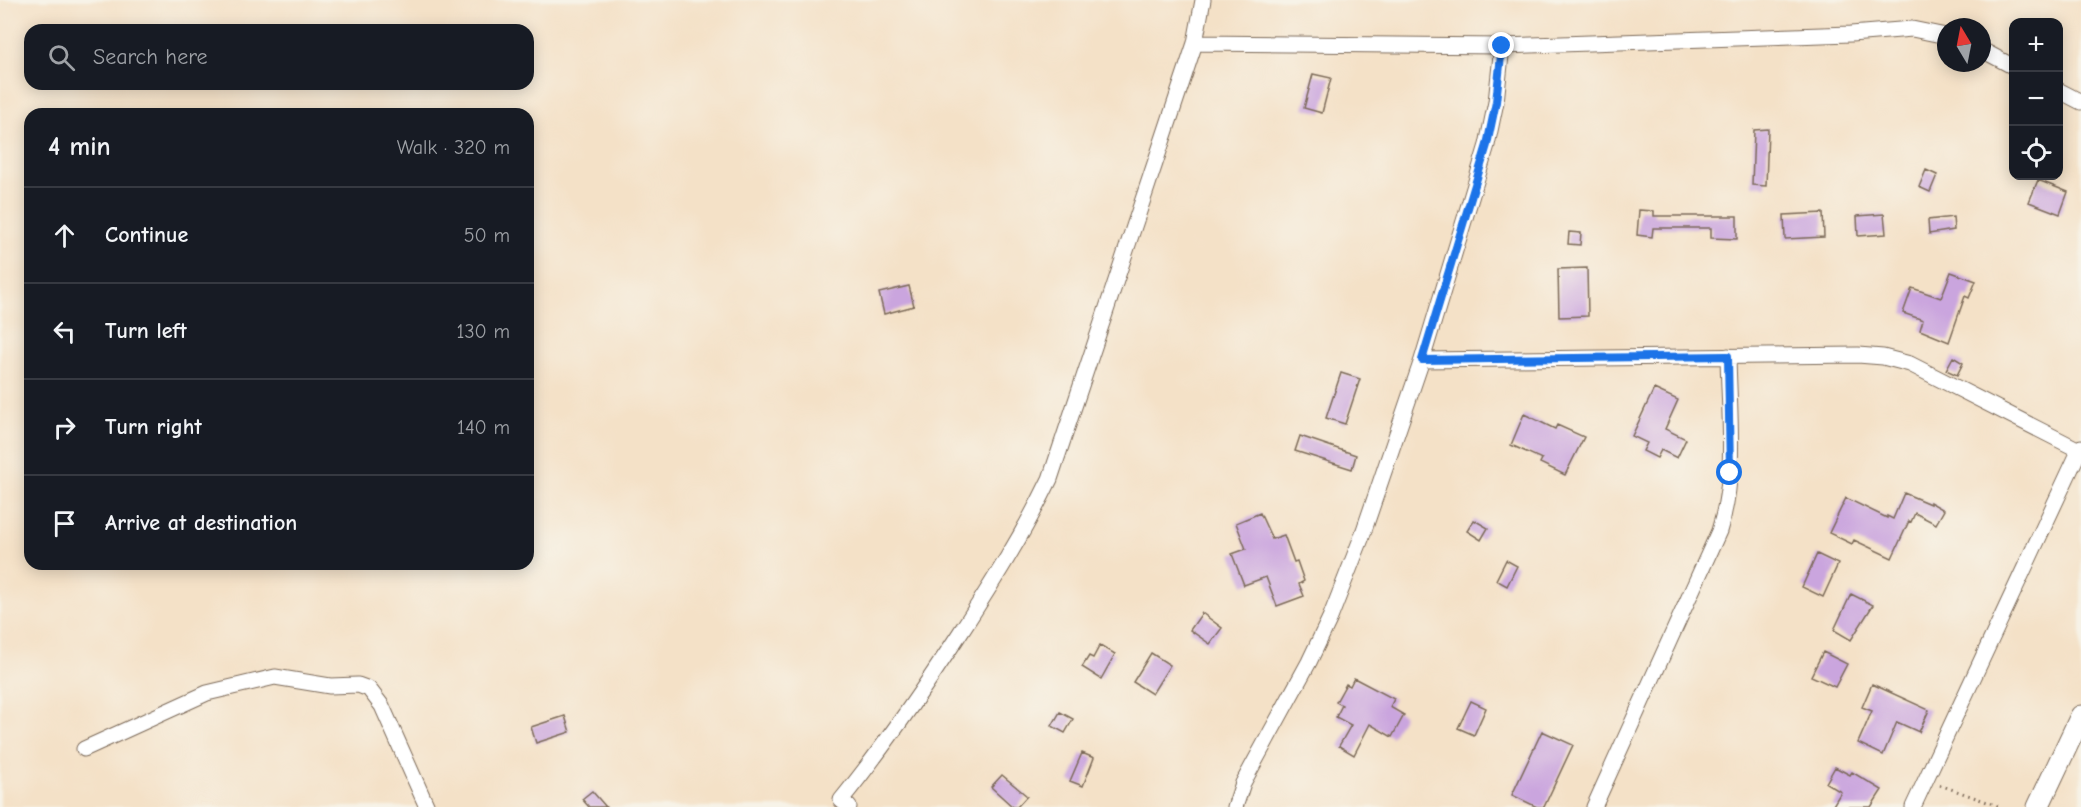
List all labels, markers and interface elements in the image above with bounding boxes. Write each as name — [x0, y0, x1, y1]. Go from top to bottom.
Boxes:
north arrow — [1937, 18, 1991, 72]
map controls — [2009, 18, 2063, 180]
button: + — [2009, 18, 2063, 72]
search box — [24, 24, 534, 90]
route end — [1488, 32, 1514, 58]
icon: search — [45, 41, 78, 74]
text: Search here — [93, 44, 208, 70]
button: − — [2009, 72, 2063, 126]
button: locate — [2009, 126, 2063, 180]
text: 4 min — [48, 132, 111, 162]
text: Walk · 320 m — [397, 136, 510, 159]
icon: ahead — [48, 219, 81, 252]
text: Continue — [105, 222, 188, 248]
text: 50 m — [464, 224, 510, 247]
icon: left — [48, 315, 81, 348]
text: Turn left — [105, 318, 187, 344]
text: 130 m — [457, 320, 510, 343]
icon: right — [48, 411, 81, 444]
text: Turn right — [105, 414, 202, 440]
text: 140 m — [457, 416, 510, 439]
route start — [1716, 459, 1742, 485]
icon: arrive — [48, 507, 81, 540]
text: Arrive at destination — [105, 510, 297, 536]

